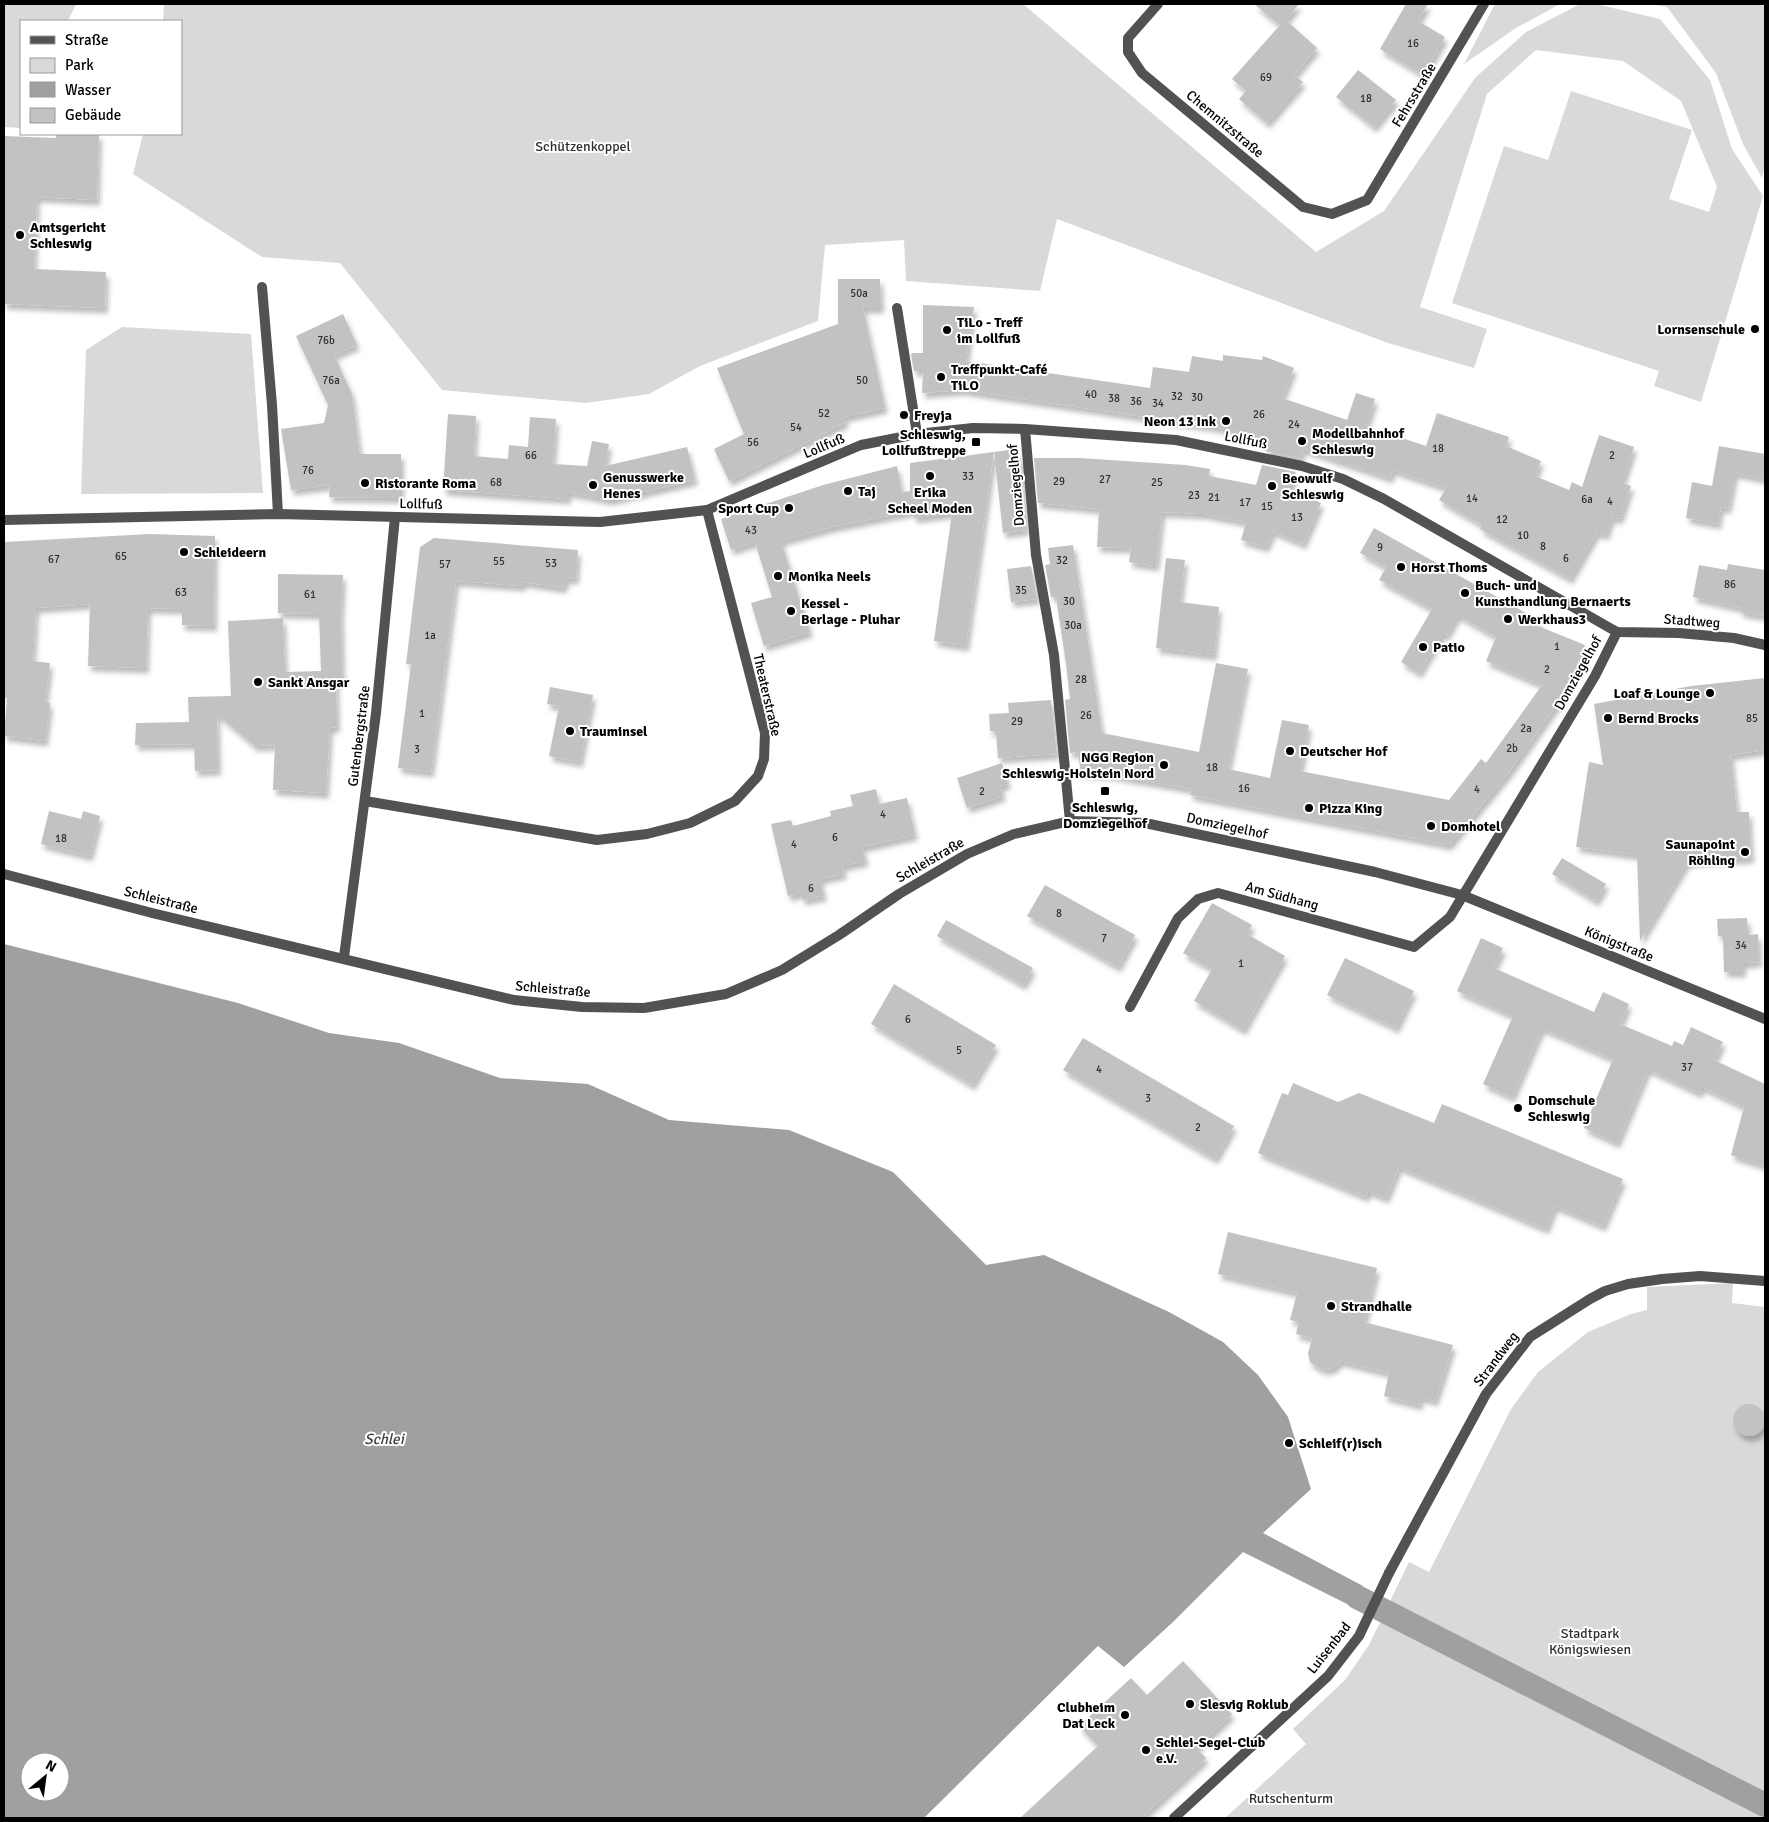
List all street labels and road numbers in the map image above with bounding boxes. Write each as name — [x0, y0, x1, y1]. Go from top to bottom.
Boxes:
street label: Fehrsstraße — [1388, 60, 1440, 130]
street label: Chemnitzstraße — [1183, 87, 1267, 161]
street label: Lollfuß — [1223, 428, 1269, 453]
street label: Lollfuß — [801, 430, 847, 462]
street label: Domziegelhof — [1004, 442, 1028, 527]
street label: Lollfuß — [399, 495, 443, 513]
street label: Stadtweg — [1663, 611, 1721, 631]
street label: Domziegelhof — [1551, 632, 1606, 713]
street label: Theaterstraße — [749, 652, 785, 738]
street label: Gutenbergstraße — [344, 684, 374, 788]
street label: Domziegelhof — [1185, 809, 1270, 843]
street label: Schleistraße — [893, 834, 967, 886]
street label: Am Südhang — [1243, 878, 1321, 914]
street label: Schleistraße — [122, 883, 200, 917]
street label: Königstraße — [1582, 922, 1656, 966]
street label: Schleistraße — [515, 977, 591, 1001]
street label: Strandweg — [1470, 1328, 1522, 1390]
street label: Luisenbad — [1304, 1619, 1354, 1677]

